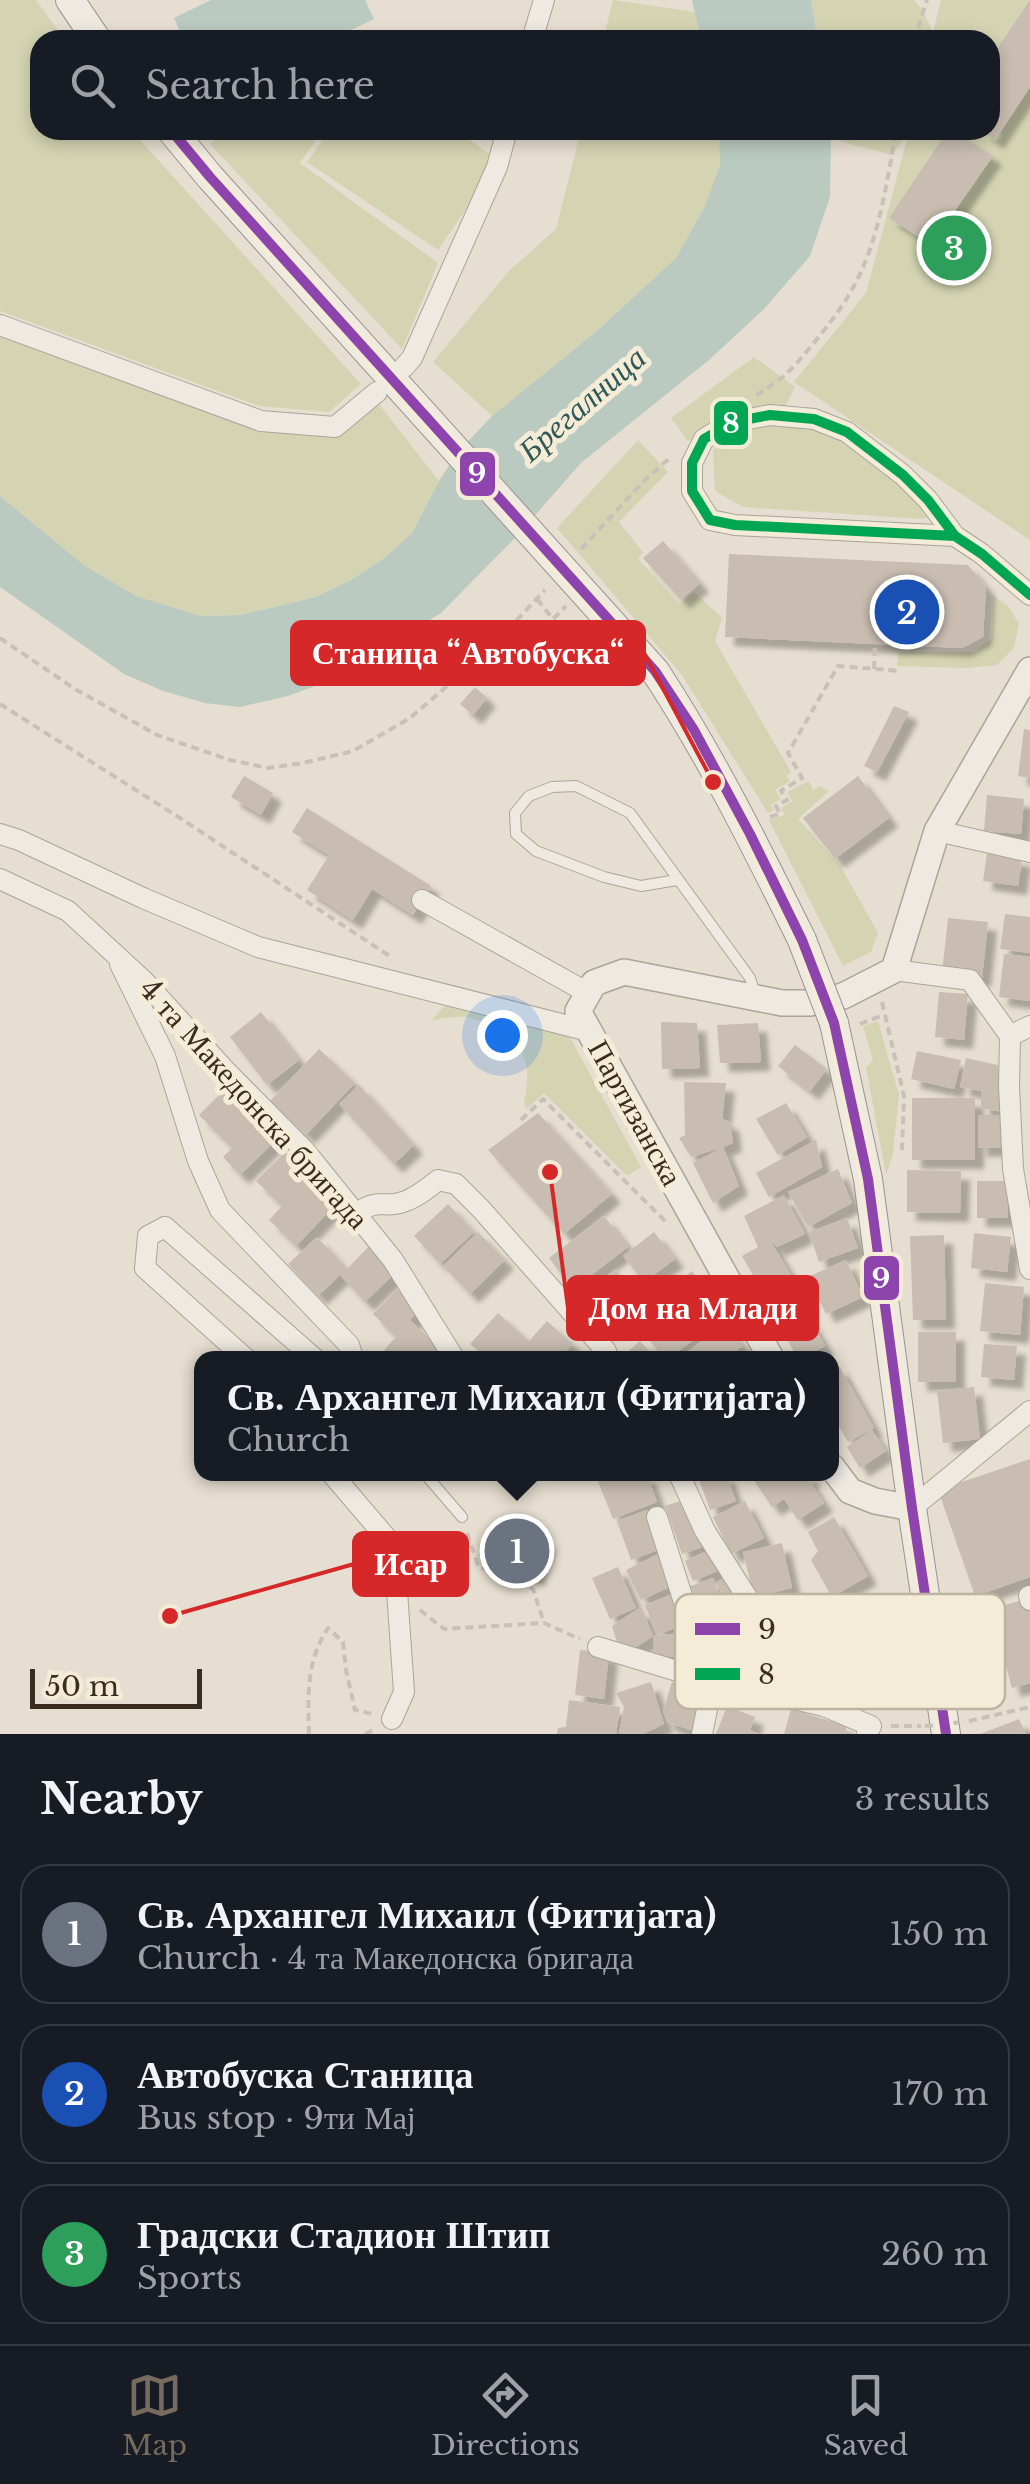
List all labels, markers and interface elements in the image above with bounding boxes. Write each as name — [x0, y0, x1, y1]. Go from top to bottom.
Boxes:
search box — [30, 30, 1000, 140]
icon: search — [65, 58, 120, 113]
text: Search here — [145, 62, 375, 109]
pin: 3 — [922, 210, 986, 286]
water label: Брегалница — [509, 338, 654, 471]
line badge: 8 — [712, 399, 750, 447]
text: 8 — [722, 406, 740, 441]
line badge: 9 — [458, 450, 497, 498]
text: 9 — [468, 456, 486, 491]
pin: 2 — [874, 574, 940, 650]
callout: Станица “Автобуска“ — [292, 622, 644, 684]
text: Станица “Автобуска“ — [312, 633, 624, 673]
street label: 4 та Македонска бригада — [132, 971, 377, 1237]
your location — [477, 1010, 528, 1061]
street label: Партизанска — [580, 1033, 691, 1192]
line badge: 9 — [862, 1254, 901, 1302]
text: 9 — [872, 1261, 890, 1296]
callout: Дом на Млади — [568, 1277, 817, 1339]
text: Дом на Млади — [588, 1288, 798, 1328]
popup — [194, 1351, 839, 1481]
text: Св. Архангел Михаил (Фитијата) — [227, 1373, 806, 1420]
text: Church — [227, 1420, 350, 1460]
pin: 1 — [484, 1514, 550, 1588]
callout: Исар — [354, 1533, 467, 1595]
text: Исар — [374, 1544, 448, 1584]
legend — [675, 1594, 1005, 1709]
text: 9 — [758, 1612, 776, 1647]
text: 8 — [758, 1657, 775, 1692]
scale bar — [30, 1664, 202, 1708]
text: 50 m — [45, 1669, 119, 1704]
text: Nearby — [40, 1773, 203, 1825]
text: 3 results — [855, 1779, 990, 1819]
text: Св. Архангел Михаил (Фитијата) — [137, 1891, 717, 1938]
text: 1 — [68, 1914, 81, 1954]
text: 150 m — [889, 1914, 988, 1954]
text: Church · 4 та Македонска бригада — [137, 1938, 634, 1978]
text: Автобуска Станица — [137, 2051, 474, 2098]
text: 2 — [64, 2074, 85, 2114]
text: 170 m — [891, 2074, 988, 2114]
text: Bus stop · 9ти Мај — [137, 2098, 416, 2138]
text: Градски Стадион Штип — [137, 2211, 550, 2258]
text: 3 — [64, 2234, 85, 2274]
text: 260 m — [881, 2234, 988, 2274]
text: Sports — [137, 2258, 242, 2298]
tab: Map — [122, 2368, 187, 2463]
tab: Directions — [431, 2368, 580, 2463]
tab: Saved — [824, 2368, 908, 2463]

